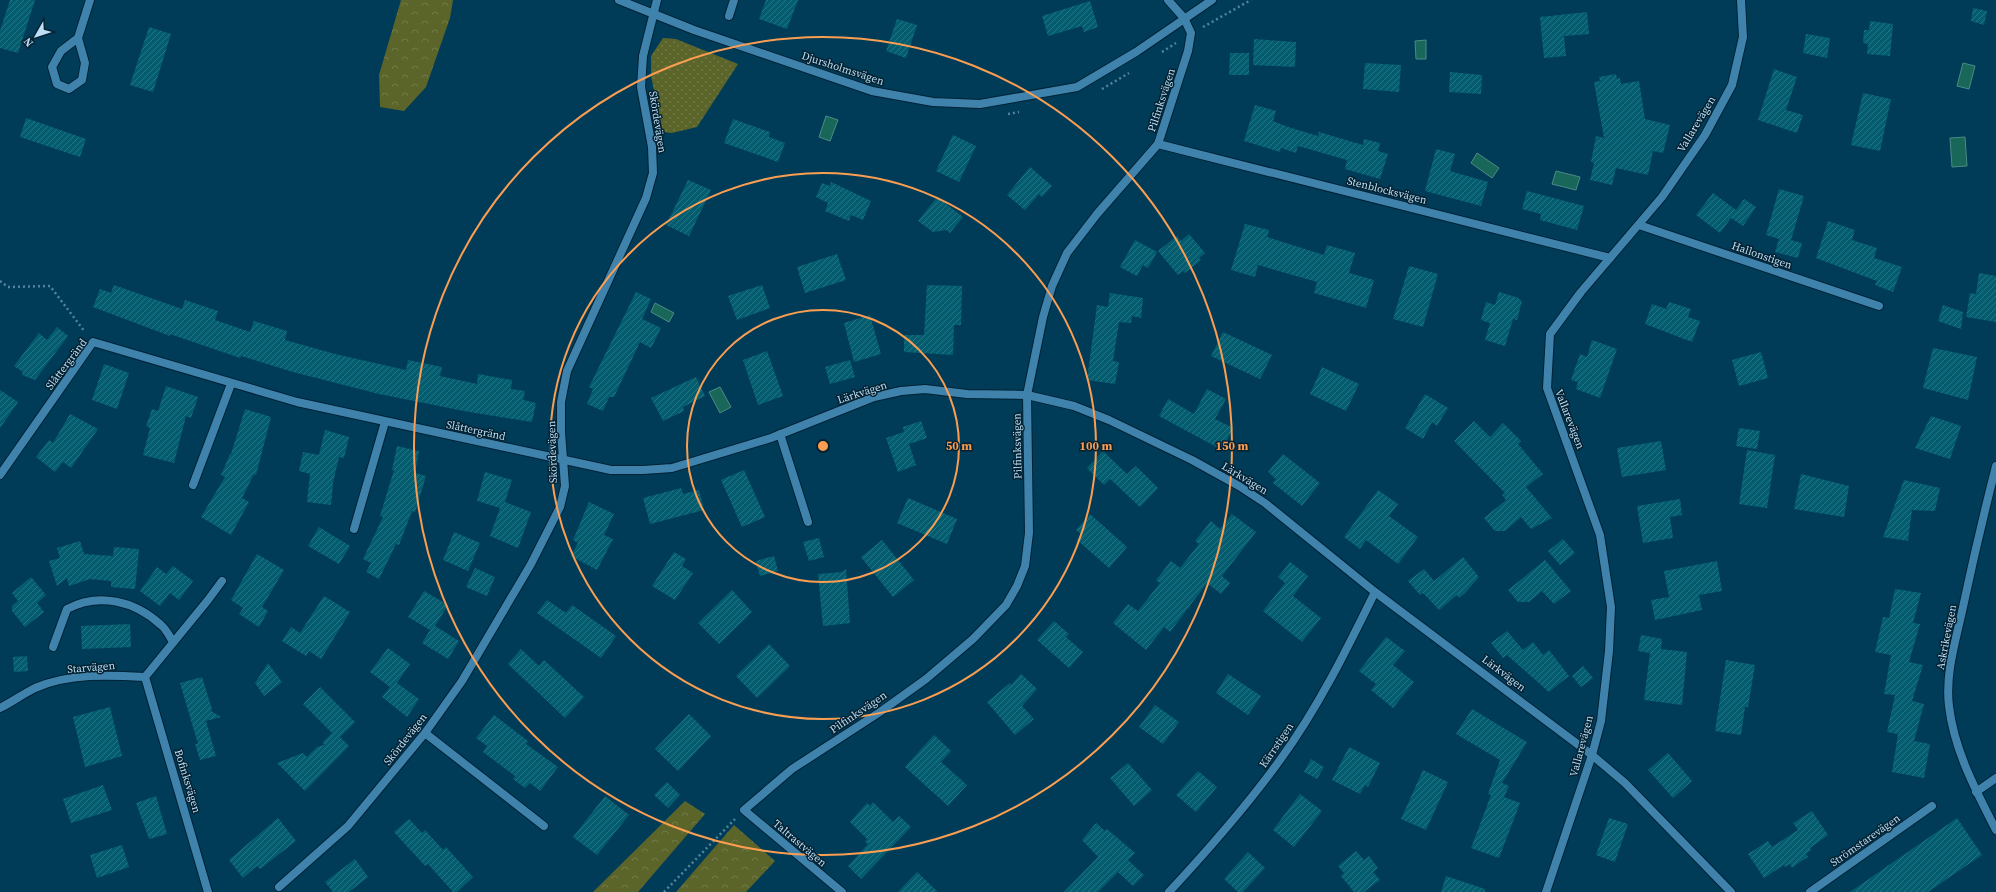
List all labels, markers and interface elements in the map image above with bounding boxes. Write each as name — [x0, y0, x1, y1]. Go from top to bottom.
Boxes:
north arrow — [16, 16, 56, 56]
text: N — [20, 34, 37, 50]
street label: Djursholmsvägen — [800, 48, 886, 89]
street label: Pilfinksvägen — [1144, 66, 1179, 134]
street label: Skördevägen — [645, 90, 670, 154]
street label: Vallarevägen — [1674, 93, 1719, 155]
street label: Stenblocksvägen — [1345, 173, 1429, 208]
street label: Hallonstigen — [1730, 238, 1794, 273]
street label: Slåttergränd — [42, 335, 91, 393]
street label: Lärkvägen — [835, 377, 889, 408]
street label: Vallarevägen — [1551, 387, 1588, 452]
street label: Pilfinksvägen — [1009, 413, 1026, 479]
street label: Slåttergränd — [445, 417, 508, 444]
street label: Skördevägen — [544, 420, 561, 483]
text: 50 m — [946, 438, 972, 454]
text: 100 m — [1080, 438, 1113, 454]
text: 150 m — [1216, 438, 1249, 454]
centre of rings — [816, 439, 830, 453]
street label: Lärkvägen — [1219, 459, 1271, 498]
street label: Askrikevägen — [1933, 603, 1960, 671]
street label: Lärkvägen — [1479, 652, 1529, 695]
street label: Starvägen — [66, 658, 116, 677]
street label: Pilfinksvägen — [827, 688, 890, 737]
street label: Skördevägen — [380, 710, 431, 769]
street label: Vallarevägen — [1566, 713, 1597, 778]
street label: Kärrstigen — [1256, 719, 1297, 771]
street label: Bofinksvägen — [171, 748, 204, 815]
street label: Strömstarevägen — [1827, 810, 1904, 870]
street label: Taltrastvägen — [770, 816, 830, 871]

